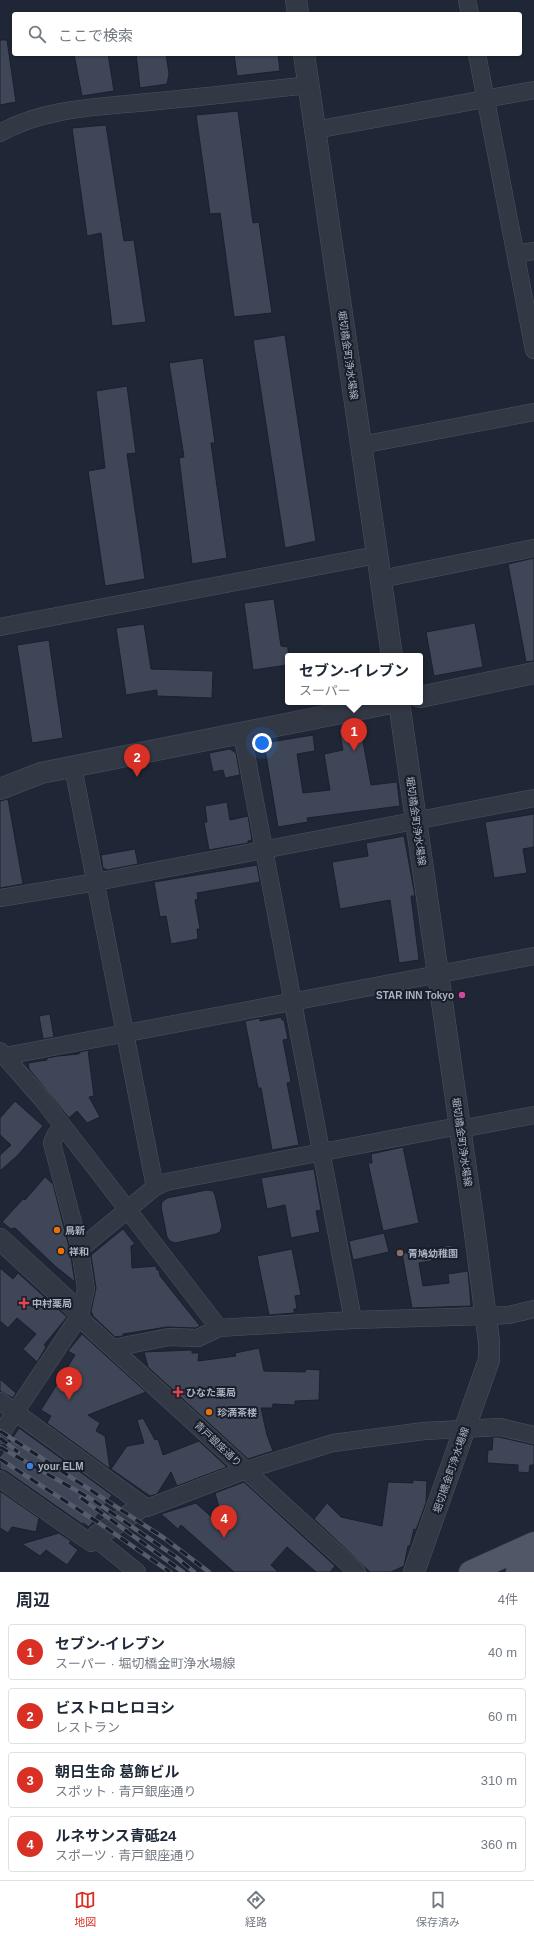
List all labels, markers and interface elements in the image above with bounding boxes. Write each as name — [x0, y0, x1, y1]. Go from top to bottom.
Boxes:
search box — [12, 12, 522, 56]
icon: search — [26, 23, 48, 45]
text: ここで検索 — [58, 27, 133, 44]
street label: 堀切橋金町浄水場線 — [336, 310, 360, 400]
popup — [285, 653, 423, 705]
text: セブン-イレブン — [299, 662, 409, 679]
text: スーパー — [299, 683, 351, 698]
pin: 1 — [341, 718, 367, 751]
your location — [252, 733, 272, 753]
pin: 2 — [124, 744, 150, 777]
street label: 堀切橋金町浄水場線 — [404, 776, 428, 866]
place label: STAR INN Tokyo — [376, 990, 454, 1001]
marker: STAR INN Tokyo — [457, 990, 467, 1000]
street label: 堀切橋金町浄水場線 — [450, 1097, 474, 1187]
marker: 鳥新 — [52, 1225, 62, 1235]
place label: 鳥新 — [65, 1225, 85, 1236]
marker: 祥和 — [56, 1246, 66, 1256]
place label: 祥和 — [69, 1246, 89, 1257]
marker: 青鳩幼稚園 — [395, 1248, 405, 1258]
place label: 青鳩幼稚園 — [408, 1248, 458, 1259]
marker: 中村薬局 — [19, 1298, 29, 1308]
place label: 中村薬局 — [32, 1298, 72, 1309]
pin: 3 — [56, 1367, 82, 1400]
marker: ひなた薬局 — [173, 1387, 183, 1397]
place label: ひなた薬局 — [186, 1387, 236, 1398]
marker: 珍満茶楼 — [204, 1407, 214, 1417]
place label: 珍満茶楼 — [217, 1407, 257, 1418]
street label: 青戸銀座通り — [192, 1420, 244, 1468]
street label: 堀切橋金町浄水場線 — [431, 1426, 471, 1514]
marker: your ELM — [25, 1461, 35, 1471]
place label: your ELM — [38, 1461, 84, 1472]
pin: 4 — [211, 1505, 237, 1538]
text: 周辺 — [16, 1591, 50, 1610]
text: 4件 — [498, 1592, 518, 1607]
text: セブン-イレブン — [55, 1635, 165, 1652]
text: 1 — [26, 1645, 34, 1660]
text: 40 m — [488, 1645, 517, 1660]
text: スーパー · 堀切橋金町浄水場線 — [55, 1656, 235, 1671]
text: ビストロヒロヨシ — [55, 1699, 175, 1716]
text: 2 — [26, 1709, 34, 1724]
text: 60 m — [488, 1709, 517, 1724]
text: レストラン — [55, 1720, 120, 1735]
text: 朝日生命 葛飾ビル — [55, 1763, 179, 1780]
text: 3 — [26, 1773, 34, 1788]
text: 310 m — [481, 1773, 517, 1788]
text: スポット · 青戸銀座通り — [55, 1784, 197, 1799]
text: ルネサンス青砥24 — [55, 1827, 176, 1844]
text: 4 — [26, 1837, 34, 1852]
text: 360 m — [481, 1837, 517, 1852]
text: スポーツ · 青戸銀座通り — [55, 1848, 196, 1863]
tab: 地図 — [74, 1889, 96, 1929]
tab: 経路 — [245, 1889, 267, 1929]
tab: 保存済み — [416, 1889, 460, 1929]

